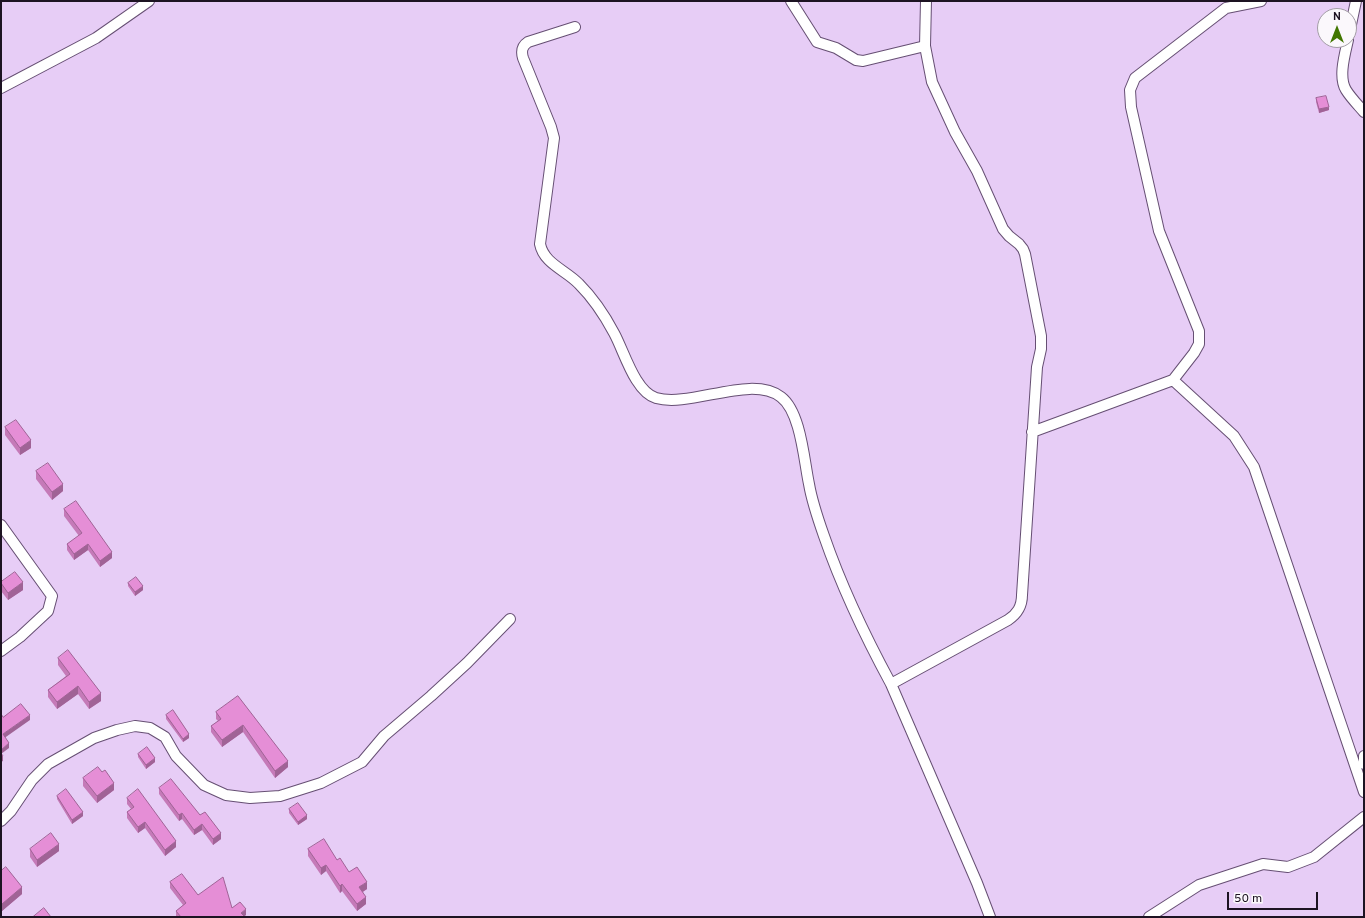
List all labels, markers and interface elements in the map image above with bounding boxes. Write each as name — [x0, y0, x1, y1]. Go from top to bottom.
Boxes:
north arrow — [1317, 8, 1357, 48]
text: N — [1333, 10, 1341, 24]
scale bar — [1229, 884, 1320, 910]
text: 50 m — [1234, 891, 1262, 907]

